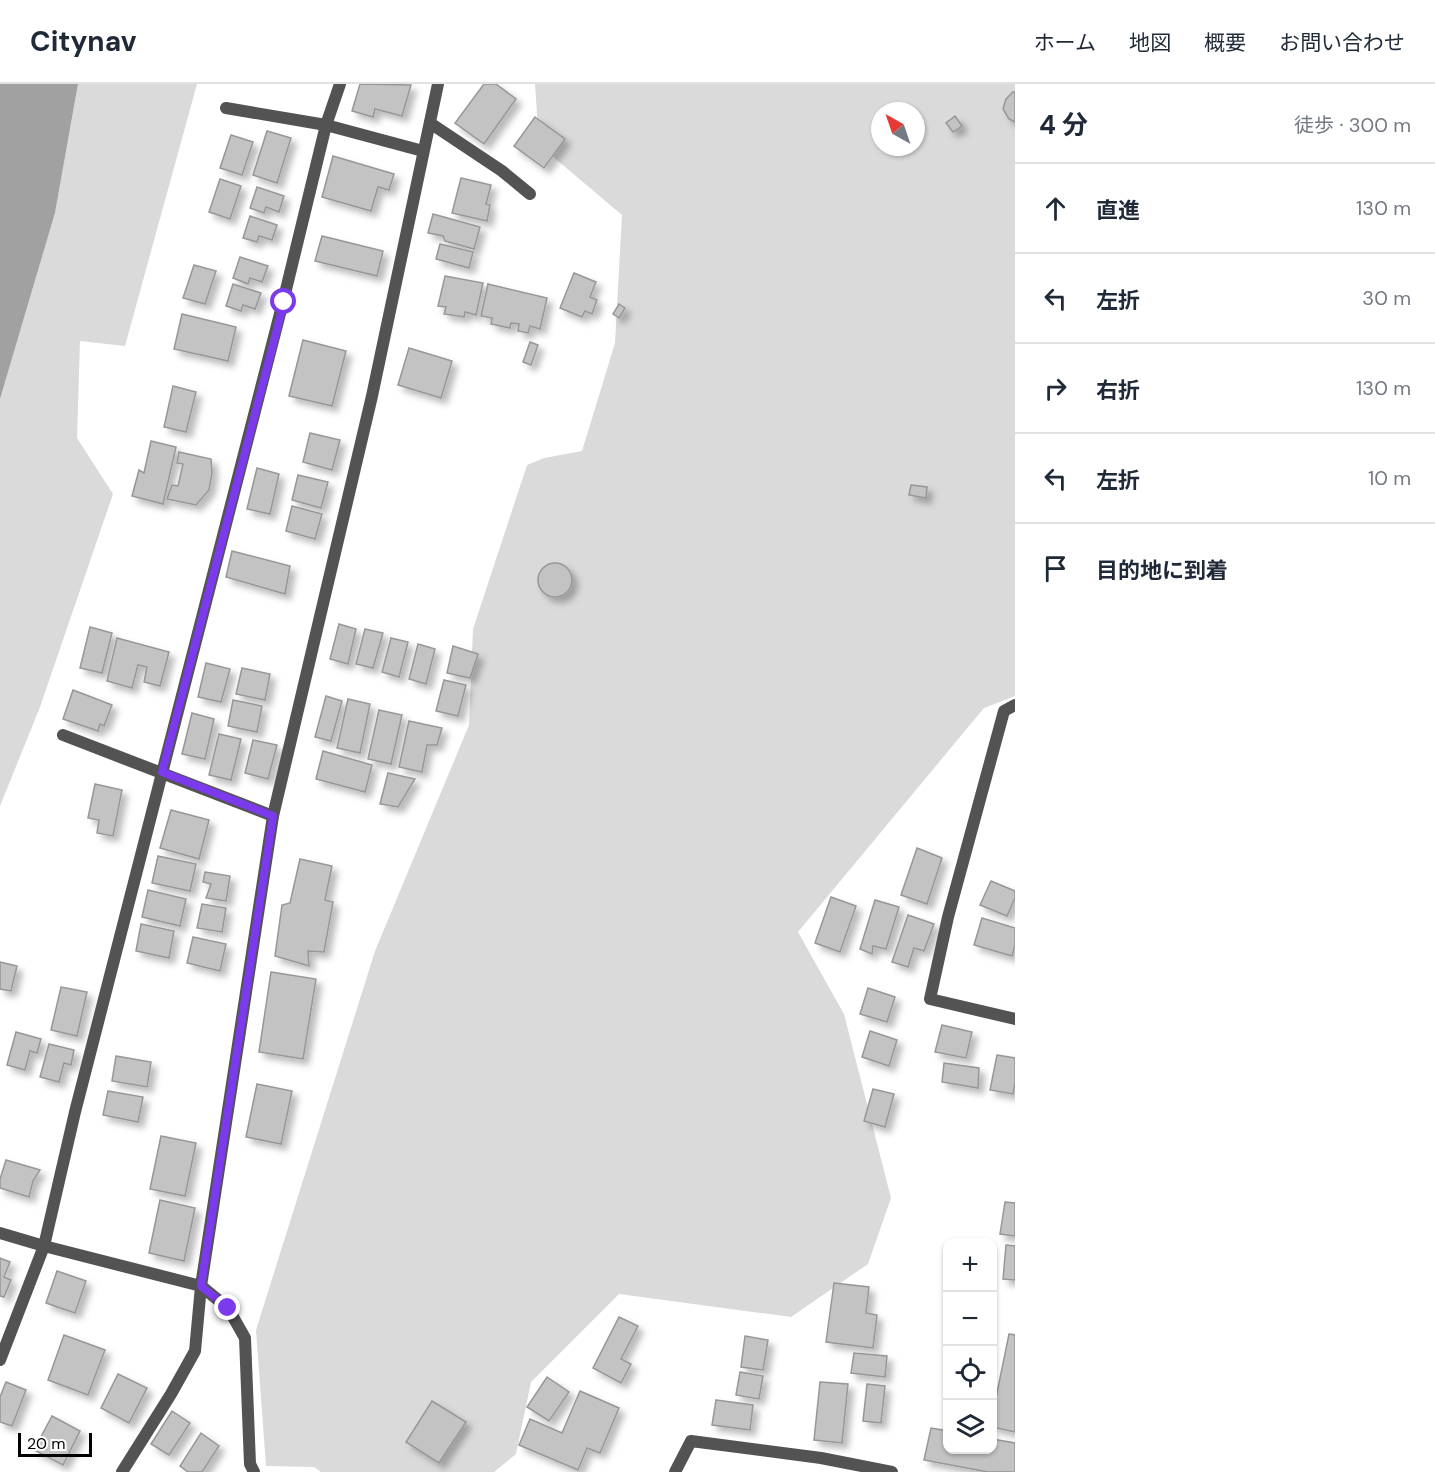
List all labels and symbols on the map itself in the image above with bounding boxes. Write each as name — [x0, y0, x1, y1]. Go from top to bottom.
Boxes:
north arrow — [871, 102, 925, 156]
route start — [270, 288, 296, 314]
route end — [214, 1294, 240, 1320]
scale bar — [18, 1430, 92, 1458]

